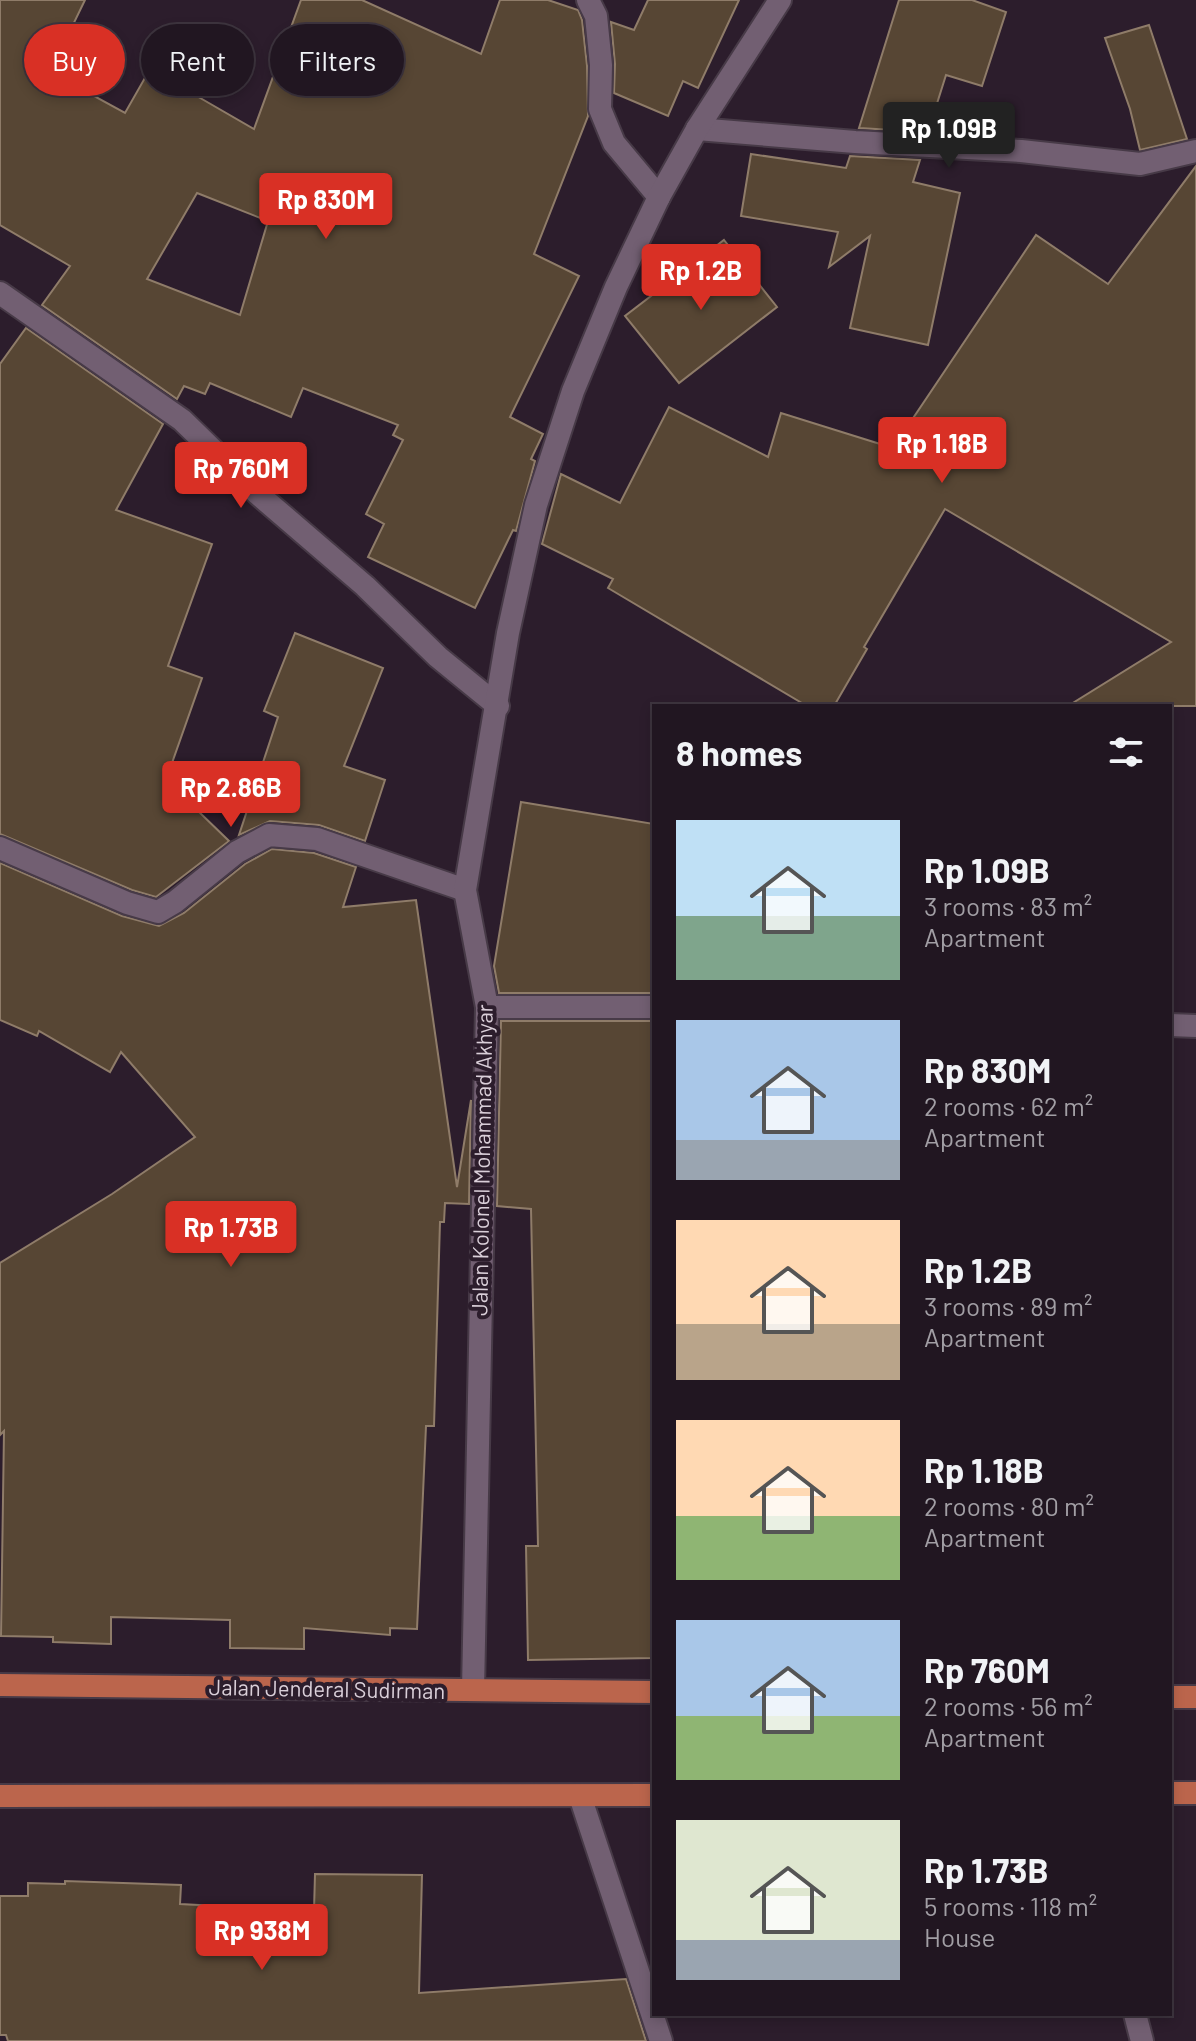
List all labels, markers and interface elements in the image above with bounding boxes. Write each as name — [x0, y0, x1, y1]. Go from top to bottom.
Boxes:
chip: Buy — [24, 24, 125, 96]
chip: Rent — [141, 24, 254, 96]
chip: Filters — [270, 24, 404, 96]
pin: Rp 1.09B — [866, 102, 1032, 170]
text: Rp 1.09B — [901, 112, 997, 143]
pin: Rp 830M — [252, 173, 400, 241]
text: Rp 830M — [277, 183, 375, 214]
pin: Rp 1.2B — [627, 244, 775, 312]
text: Rp 1.2B — [660, 254, 742, 285]
pin: Rp 1.18B — [859, 417, 1025, 485]
text: Rp 1.18B — [896, 427, 988, 458]
pin: Rp 760M — [167, 442, 315, 510]
text: Rp 760M — [193, 452, 289, 483]
icon: filters — [1104, 730, 1148, 774]
text: 8 homes — [676, 732, 802, 773]
pin: Rp 2.86B — [148, 761, 314, 829]
text: Rp 2.86B — [180, 771, 282, 802]
text: Rp 1.09B — [924, 849, 1050, 890]
icon: home — [740, 852, 836, 948]
text: 3 rooms · 83 m² — [924, 890, 1092, 921]
text: Apartment — [924, 921, 1045, 952]
street label: Jalan Kolonel Mohammad Akhyar — [465, 1004, 497, 1316]
text: Rp 830M — [924, 1049, 1051, 1090]
icon: home — [740, 1052, 836, 1148]
text: 2 rooms · 62 m² — [924, 1090, 1093, 1121]
text: Apartment — [924, 1121, 1045, 1152]
pin: Rp 1.73B — [148, 1201, 314, 1269]
text: Rp 1.73B — [183, 1211, 279, 1242]
text: Rp 1.2B — [924, 1249, 1032, 1290]
icon: home — [740, 1252, 836, 1348]
text: 3 rooms · 89 m² — [924, 1290, 1092, 1321]
text: Apartment — [924, 1321, 1045, 1352]
text: Rp 1.18B — [924, 1449, 1044, 1490]
icon: home — [740, 1452, 836, 1548]
text: 2 rooms · 80 m² — [924, 1490, 1094, 1521]
text: Apartment — [924, 1521, 1045, 1552]
text: Rp 760M — [924, 1649, 1050, 1690]
icon: home — [740, 1652, 836, 1748]
street label: Jalan Jenderal Sudirman — [209, 1673, 446, 1703]
text: 2 rooms · 56 m² — [924, 1690, 1093, 1721]
text: Apartment — [924, 1721, 1045, 1752]
text: Rp 1.73B — [924, 1849, 1049, 1890]
icon: home — [740, 1852, 836, 1948]
text: 5 rooms · 118 m² — [924, 1890, 1097, 1921]
pin: Rp 938M — [188, 1904, 336, 1972]
text: Rp 938M — [214, 1914, 310, 1945]
text: House — [924, 1921, 995, 1952]

